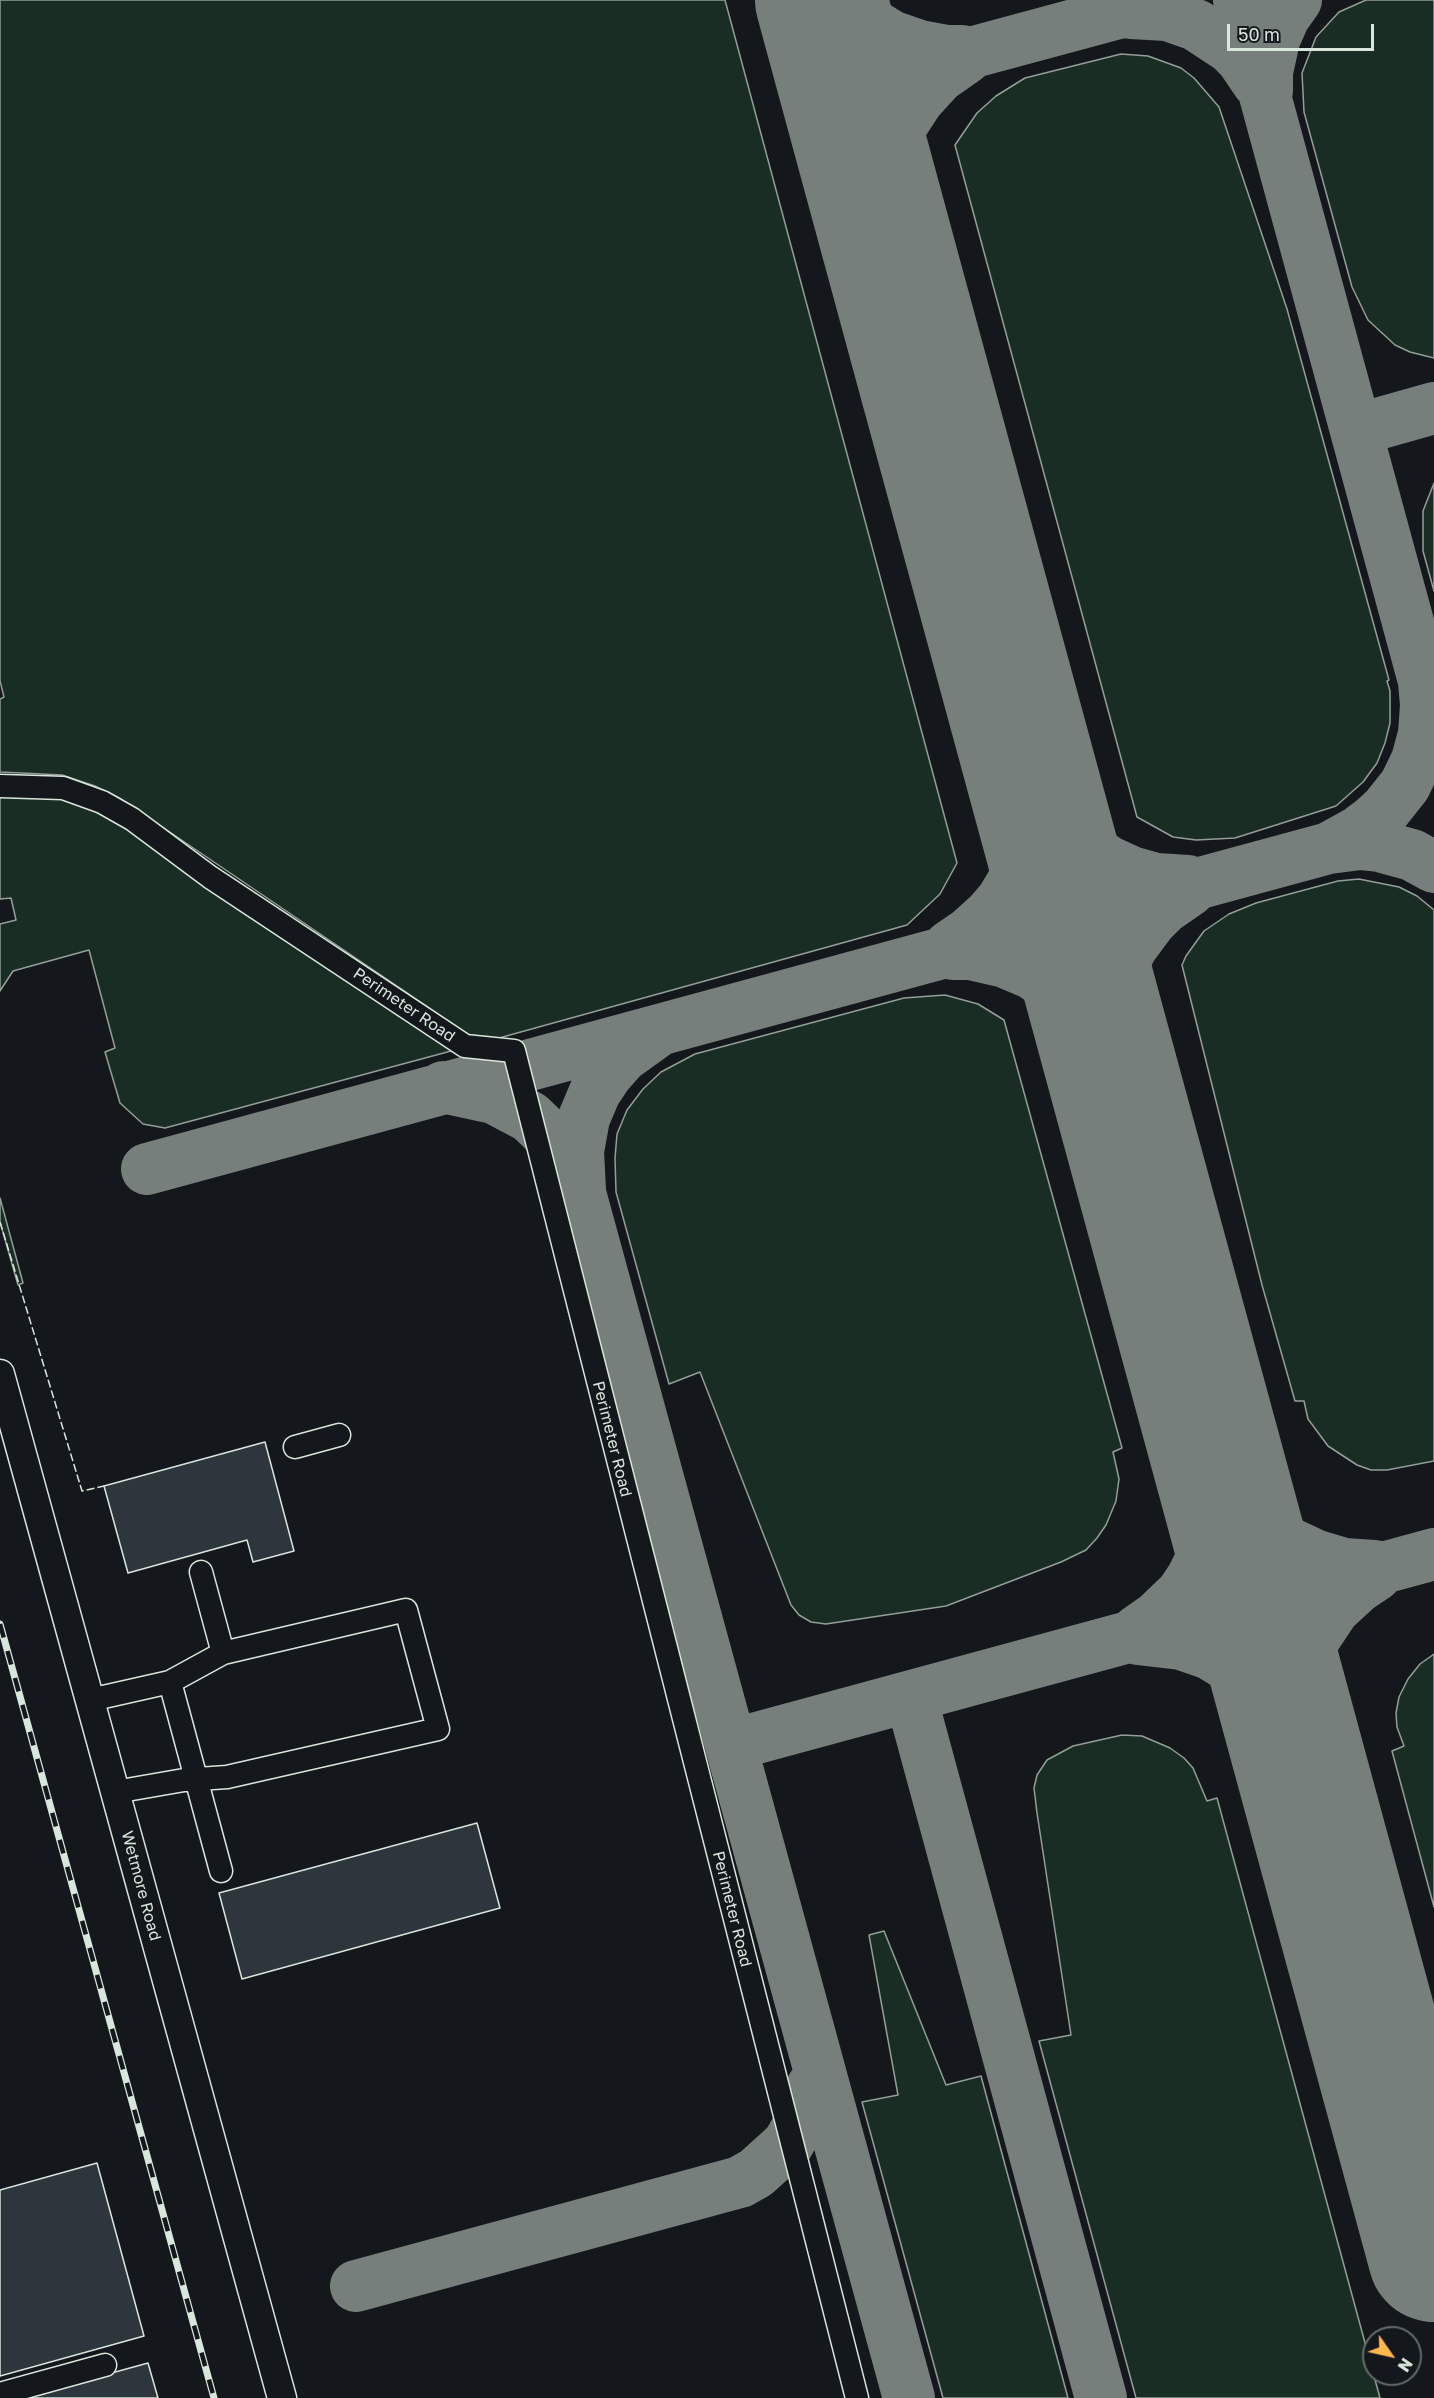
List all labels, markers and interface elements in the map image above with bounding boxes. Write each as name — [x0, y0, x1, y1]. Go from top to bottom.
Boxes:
scale bar — [1230, 12, 1377, 50]
text: 50 m — [1238, 23, 1280, 45]
street label: Perimeter Road — [349, 964, 459, 1046]
street label: Perimeter Road — [588, 1379, 636, 1499]
street label: Wetmore Road — [117, 1829, 165, 1943]
street label: Perimeter Road — [708, 1849, 756, 1969]
north arrow — [1362, 2326, 1422, 2386]
text: N — [1394, 2354, 1417, 2376]

